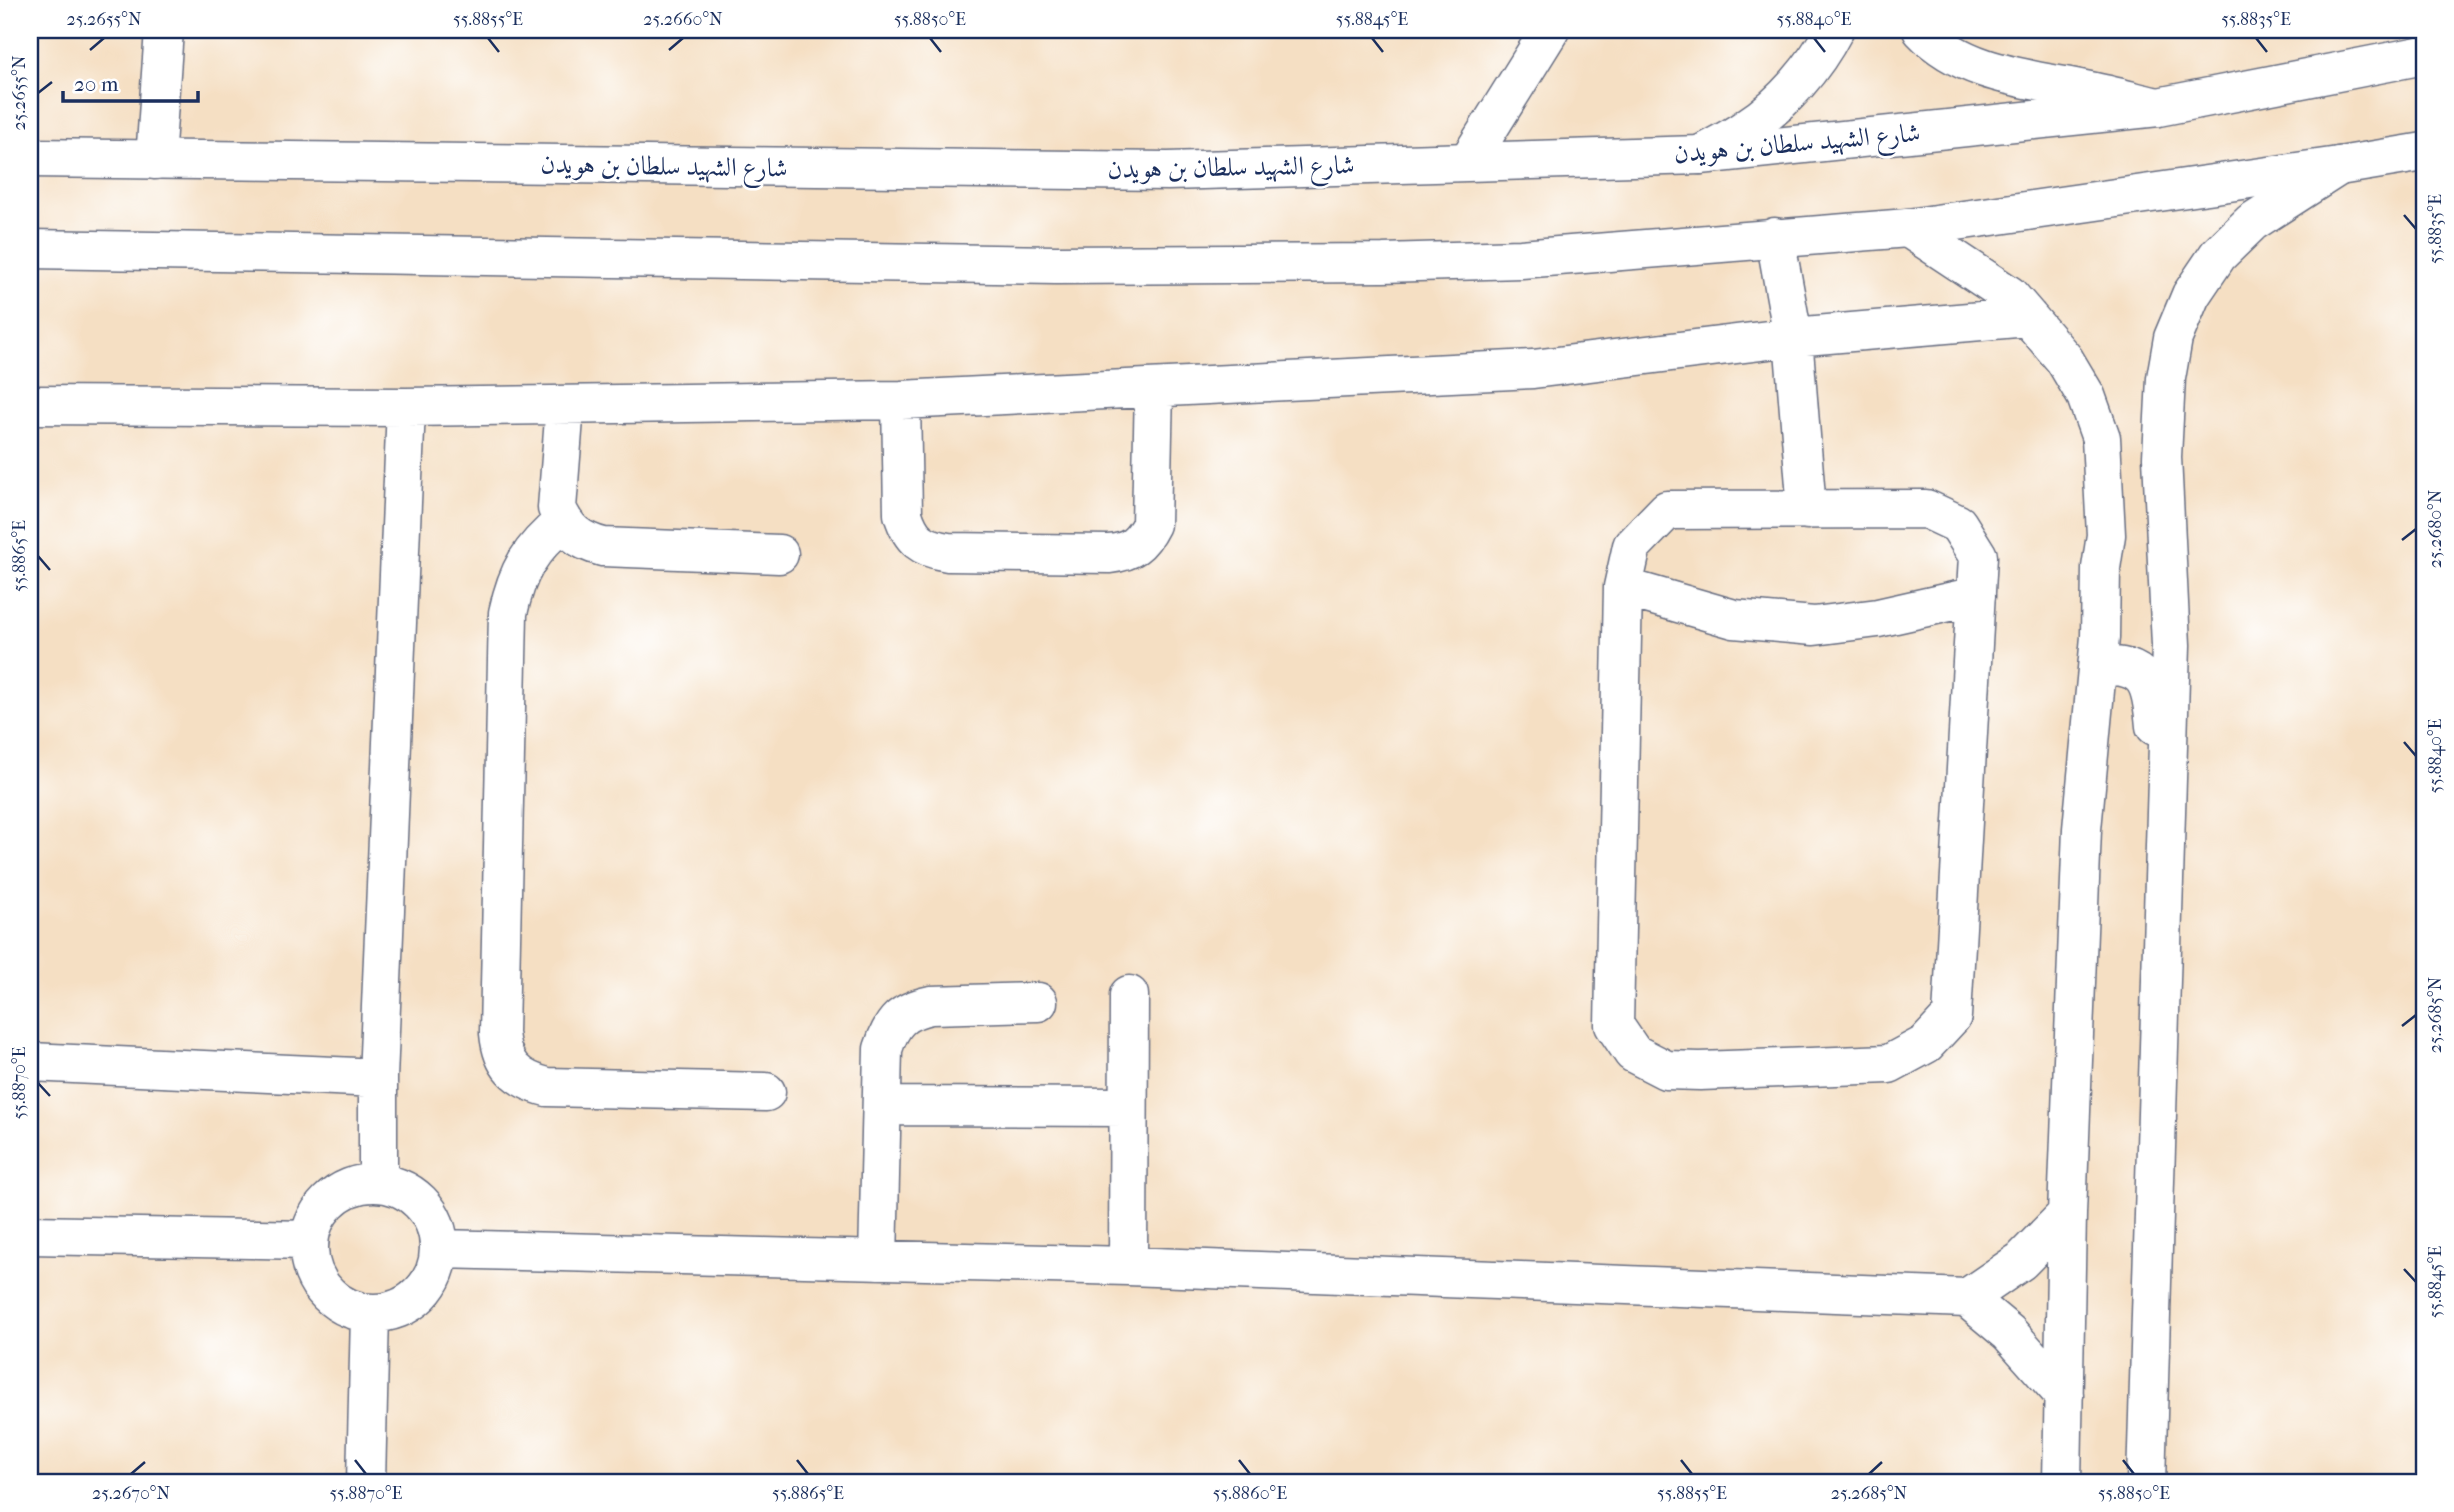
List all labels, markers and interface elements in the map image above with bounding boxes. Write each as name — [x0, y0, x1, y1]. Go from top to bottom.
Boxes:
text: 25.2655°N — [66, 9, 142, 30]
text: 55.8855°E — [453, 9, 523, 30]
text: 25.2660°N — [643, 9, 723, 30]
text: 55.8850°E — [894, 9, 966, 30]
text: 55.8845°E — [1336, 9, 1408, 30]
text: 55.8840°E — [1776, 9, 1852, 30]
text: 55.8835°E — [2221, 9, 2291, 30]
text: 25.2655°N — [9, 55, 30, 131]
scale bar — [63, 60, 198, 104]
text: 20 m — [74, 72, 119, 96]
street label: شارع الشهيد سلطان بن هويدن — [1673, 117, 1922, 175]
street label: شارع الشهيد سلطان بن هويدن — [540, 148, 788, 190]
street label: شارع الشهيد سلطان بن هويدن — [1107, 149, 1355, 191]
text: 55.8835°E — [2425, 194, 2446, 264]
text: 25.2680°N — [2425, 489, 2446, 568]
text: 55.8865°E — [9, 520, 30, 592]
text: 55.8840°E — [2425, 718, 2446, 794]
text: 25.2685°N — [2425, 976, 2446, 1053]
text: 55.8870°E — [9, 1046, 30, 1120]
text: 55.8845°E — [2425, 1246, 2446, 1318]
text: 25.2670°N — [92, 1483, 170, 1504]
text: 55.8870°E — [329, 1483, 403, 1504]
text: 55.8865°E — [772, 1483, 844, 1504]
text: 55.8860°E — [1213, 1483, 1287, 1504]
text: 55.8855°E — [1657, 1483, 1727, 1504]
text: 25.2685°N — [1831, 1483, 1908, 1504]
text: 55.8850°E — [2098, 1483, 2170, 1504]

